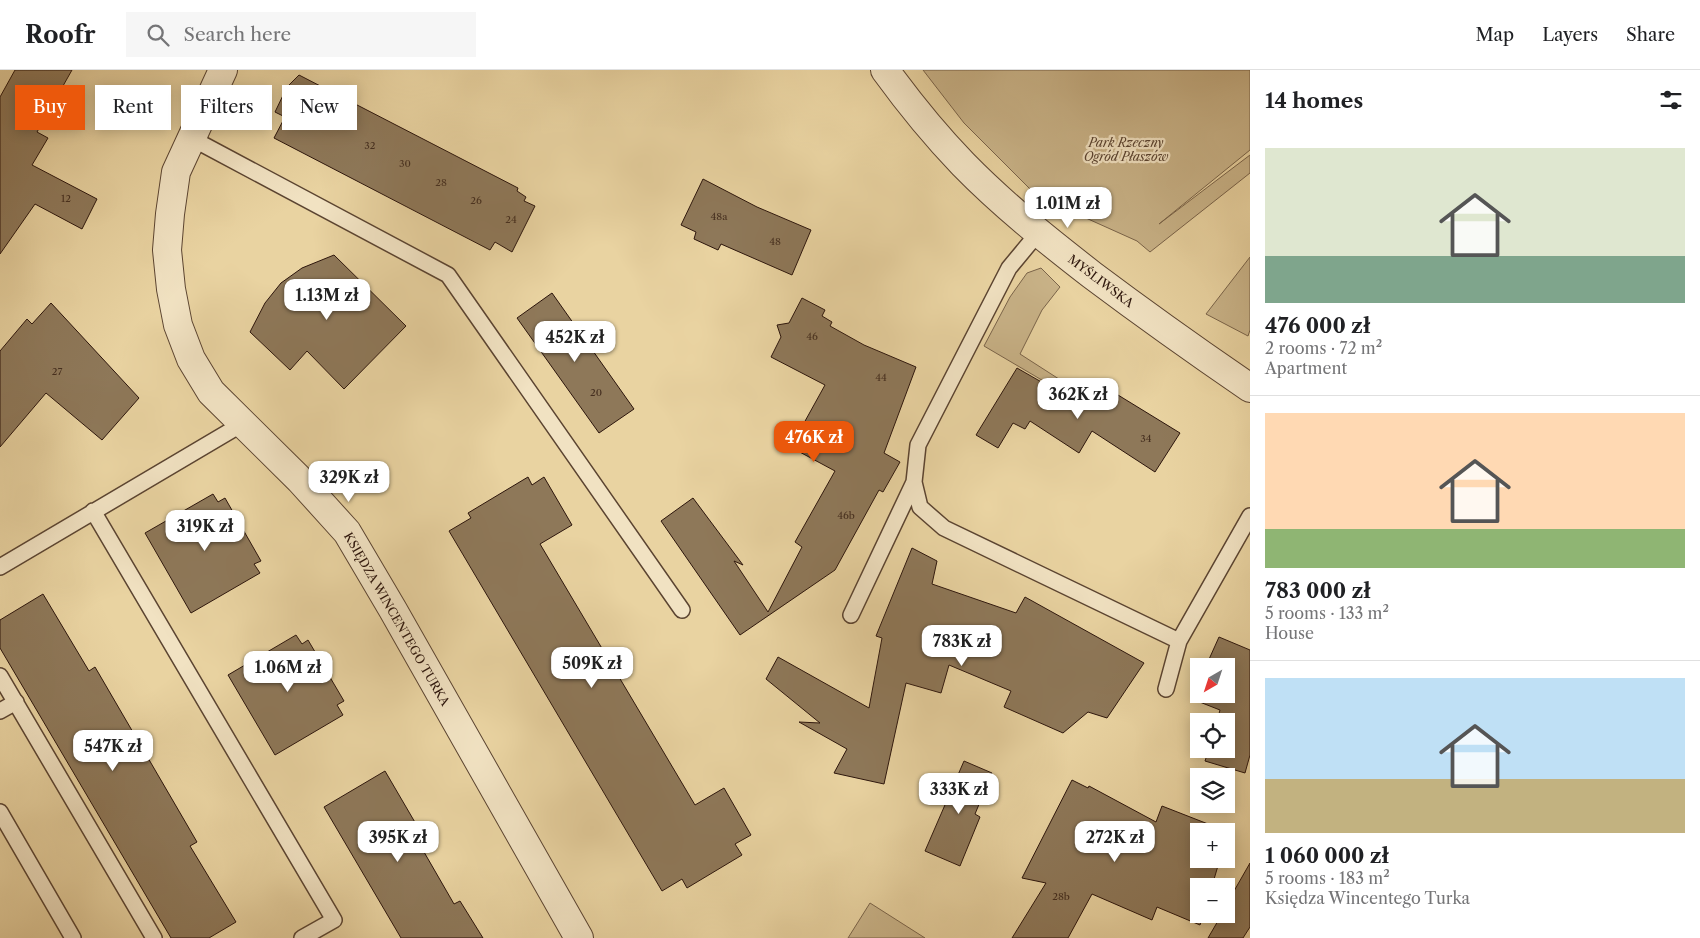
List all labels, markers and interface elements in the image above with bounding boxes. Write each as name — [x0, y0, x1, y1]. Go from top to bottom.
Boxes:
search box — [126, 12, 476, 57]
text: Roofr — [25, 20, 96, 49]
icon: search — [144, 21, 172, 49]
text: Search here — [184, 23, 291, 46]
text: Map — [1476, 24, 1514, 46]
text: Layers — [1542, 24, 1598, 46]
text: Share — [1626, 24, 1675, 46]
chip: Buy — [15, 85, 85, 130]
chip: Rent — [95, 85, 171, 130]
chip: Filters — [181, 85, 272, 130]
chip: New — [282, 85, 357, 130]
icon: filters — [1657, 86, 1685, 114]
text: 14 homes — [1265, 88, 1363, 113]
park label: Park Rzeczny Ogród Płaszów — [1084, 135, 1169, 164]
house number: 32 — [364, 139, 376, 152]
house number: 30 — [399, 157, 411, 170]
house number: 28 — [435, 176, 447, 189]
icon: home — [1430, 180, 1520, 270]
pin: 1.01M zł — [1016, 186, 1120, 229]
house number: 12 — [61, 192, 71, 205]
text: 1.01M zł — [1036, 193, 1100, 213]
house number: 26 — [470, 194, 482, 207]
house number: 48a — [711, 210, 728, 223]
house number: 24 — [505, 213, 517, 226]
house number: 48 — [769, 235, 781, 248]
street label: MYŚLIWSKA — [1065, 251, 1138, 311]
pin: 1.13M zł — [275, 278, 379, 321]
text: 1.13M zł — [295, 285, 359, 305]
text: 476 000 zł — [1265, 313, 1370, 338]
pin: 452K zł — [529, 320, 621, 363]
text: 452K zł — [546, 327, 604, 347]
house number: 46 — [806, 330, 818, 343]
text: 2 rooms · 72 m² — [1265, 338, 1382, 358]
text: Apartment — [1265, 358, 1347, 378]
house number: 27 — [52, 365, 62, 378]
house number: 44 — [875, 371, 887, 384]
pin: 362K zł — [1032, 378, 1124, 420]
text: 362K zł — [1048, 384, 1108, 404]
house number: 20 — [590, 386, 602, 399]
pin: 476K zł — [768, 420, 860, 463]
text: 476K zł — [785, 427, 843, 447]
house number: 34 — [1140, 432, 1152, 445]
icon: home — [1430, 446, 1520, 536]
pin: 329K zł — [303, 460, 395, 503]
text: 329K zł — [319, 467, 379, 487]
house number: 46b — [837, 509, 855, 522]
pin: 319K zł — [159, 510, 251, 552]
text: 319K zł — [177, 516, 233, 536]
street label: KSIĘDZA WINCENTEGO TURKA — [341, 529, 454, 710]
text: 783 000 zł — [1265, 578, 1371, 603]
text: 5 rooms · 133 m² — [1265, 603, 1389, 623]
text: House — [1265, 623, 1314, 643]
pin: 783K zł — [916, 624, 1008, 667]
text: 783K zł — [933, 631, 991, 651]
pin: 509K zł — [546, 646, 638, 689]
pin: 1.06M zł — [236, 650, 340, 693]
text: 509K zł — [562, 653, 622, 673]
text: 1.06M zł — [255, 657, 321, 677]
north arrow — [1190, 658, 1235, 702]
map controls — [1190, 658, 1235, 923]
icon: home — [1430, 711, 1520, 801]
button: locate — [1190, 713, 1235, 758]
pin: 547K zł — [67, 730, 159, 772]
text: 547K zł — [84, 736, 142, 756]
button: layers — [1190, 768, 1235, 813]
pin: 333K zł — [913, 772, 1005, 815]
text: 333K zł — [930, 779, 988, 799]
pin: 395K zł — [352, 820, 444, 863]
pin: 272K zł — [1069, 820, 1161, 863]
button: + — [1190, 823, 1235, 868]
text: 395K zł — [369, 827, 427, 847]
text: 272K zł — [1086, 827, 1144, 847]
text: 1 060 000 zł — [1265, 843, 1389, 868]
text: 5 rooms · 183 m² — [1265, 868, 1390, 888]
button: − — [1190, 878, 1235, 923]
text: Księdza Wincentego Turka — [1265, 888, 1470, 908]
house number: 28b — [1052, 890, 1070, 903]

